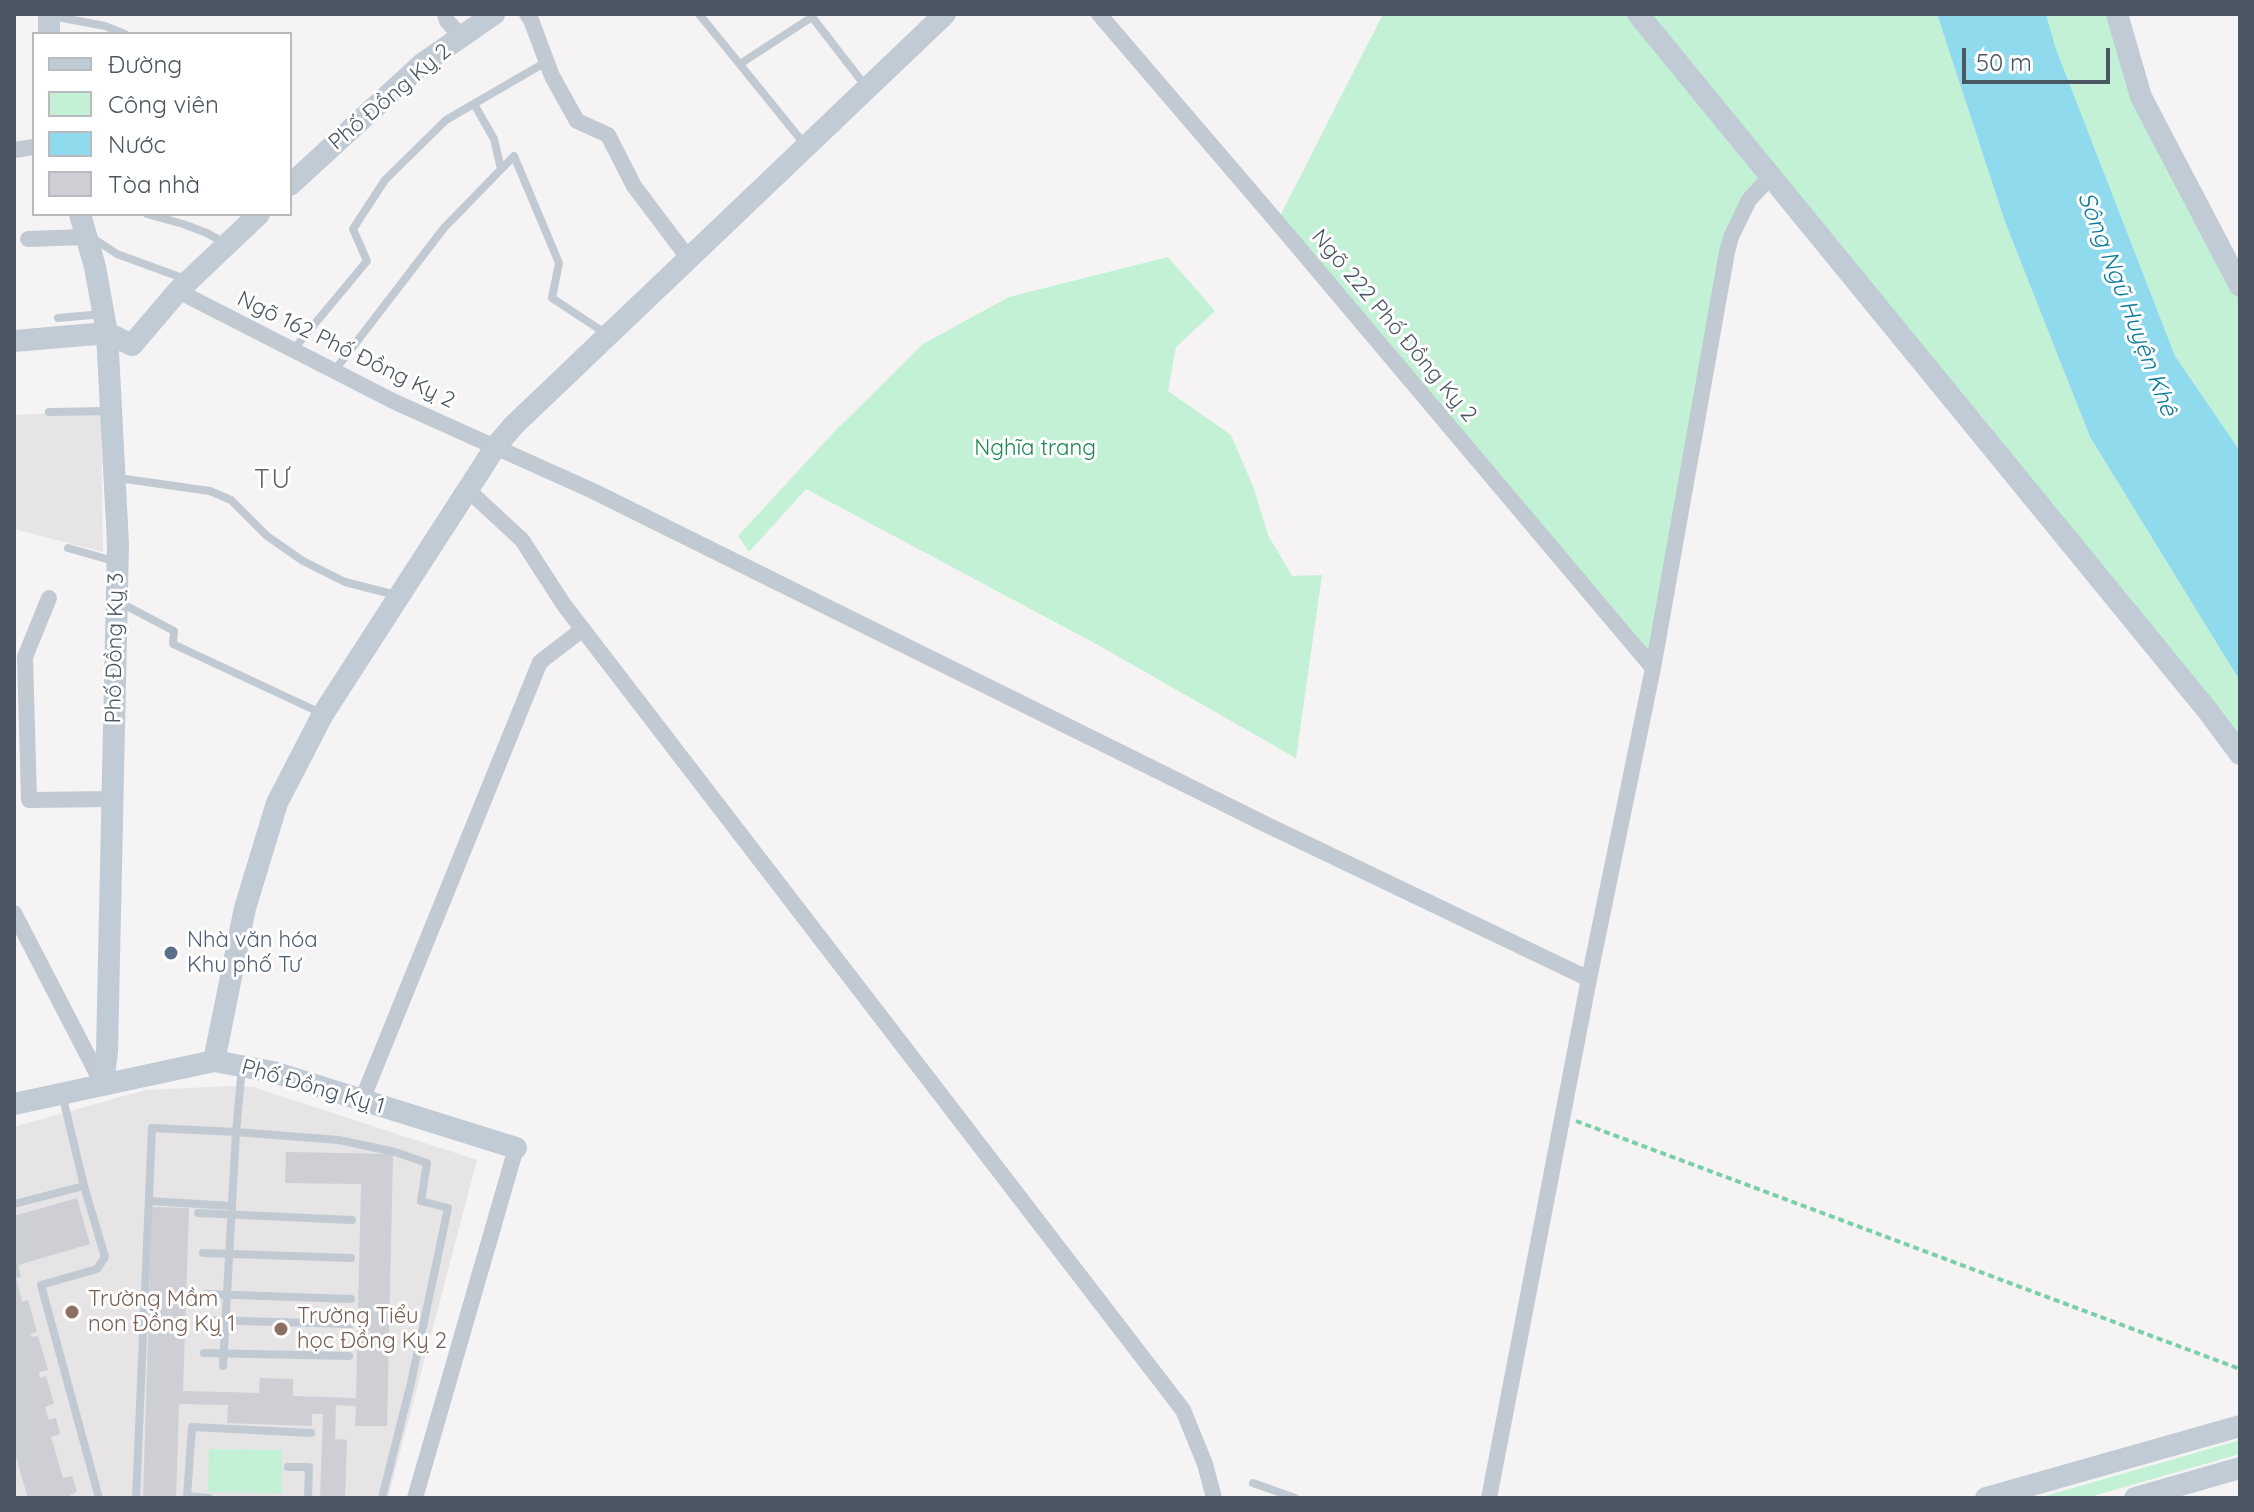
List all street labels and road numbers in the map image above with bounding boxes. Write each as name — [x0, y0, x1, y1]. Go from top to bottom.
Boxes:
street label: Phố Đồng Kỵ 2 — [323, 38, 457, 156]
street label: Ngõ 222 Phố Đồng Kỵ 2 — [1306, 224, 1482, 428]
street label: Ngõ 162 Phố Đồng Kỵ 2 — [233, 286, 459, 414]
street label: Phố Đồng Kỵ 3 — [100, 572, 130, 724]
street label: Phố Đồng Kỵ 1 — [238, 1054, 388, 1120]

